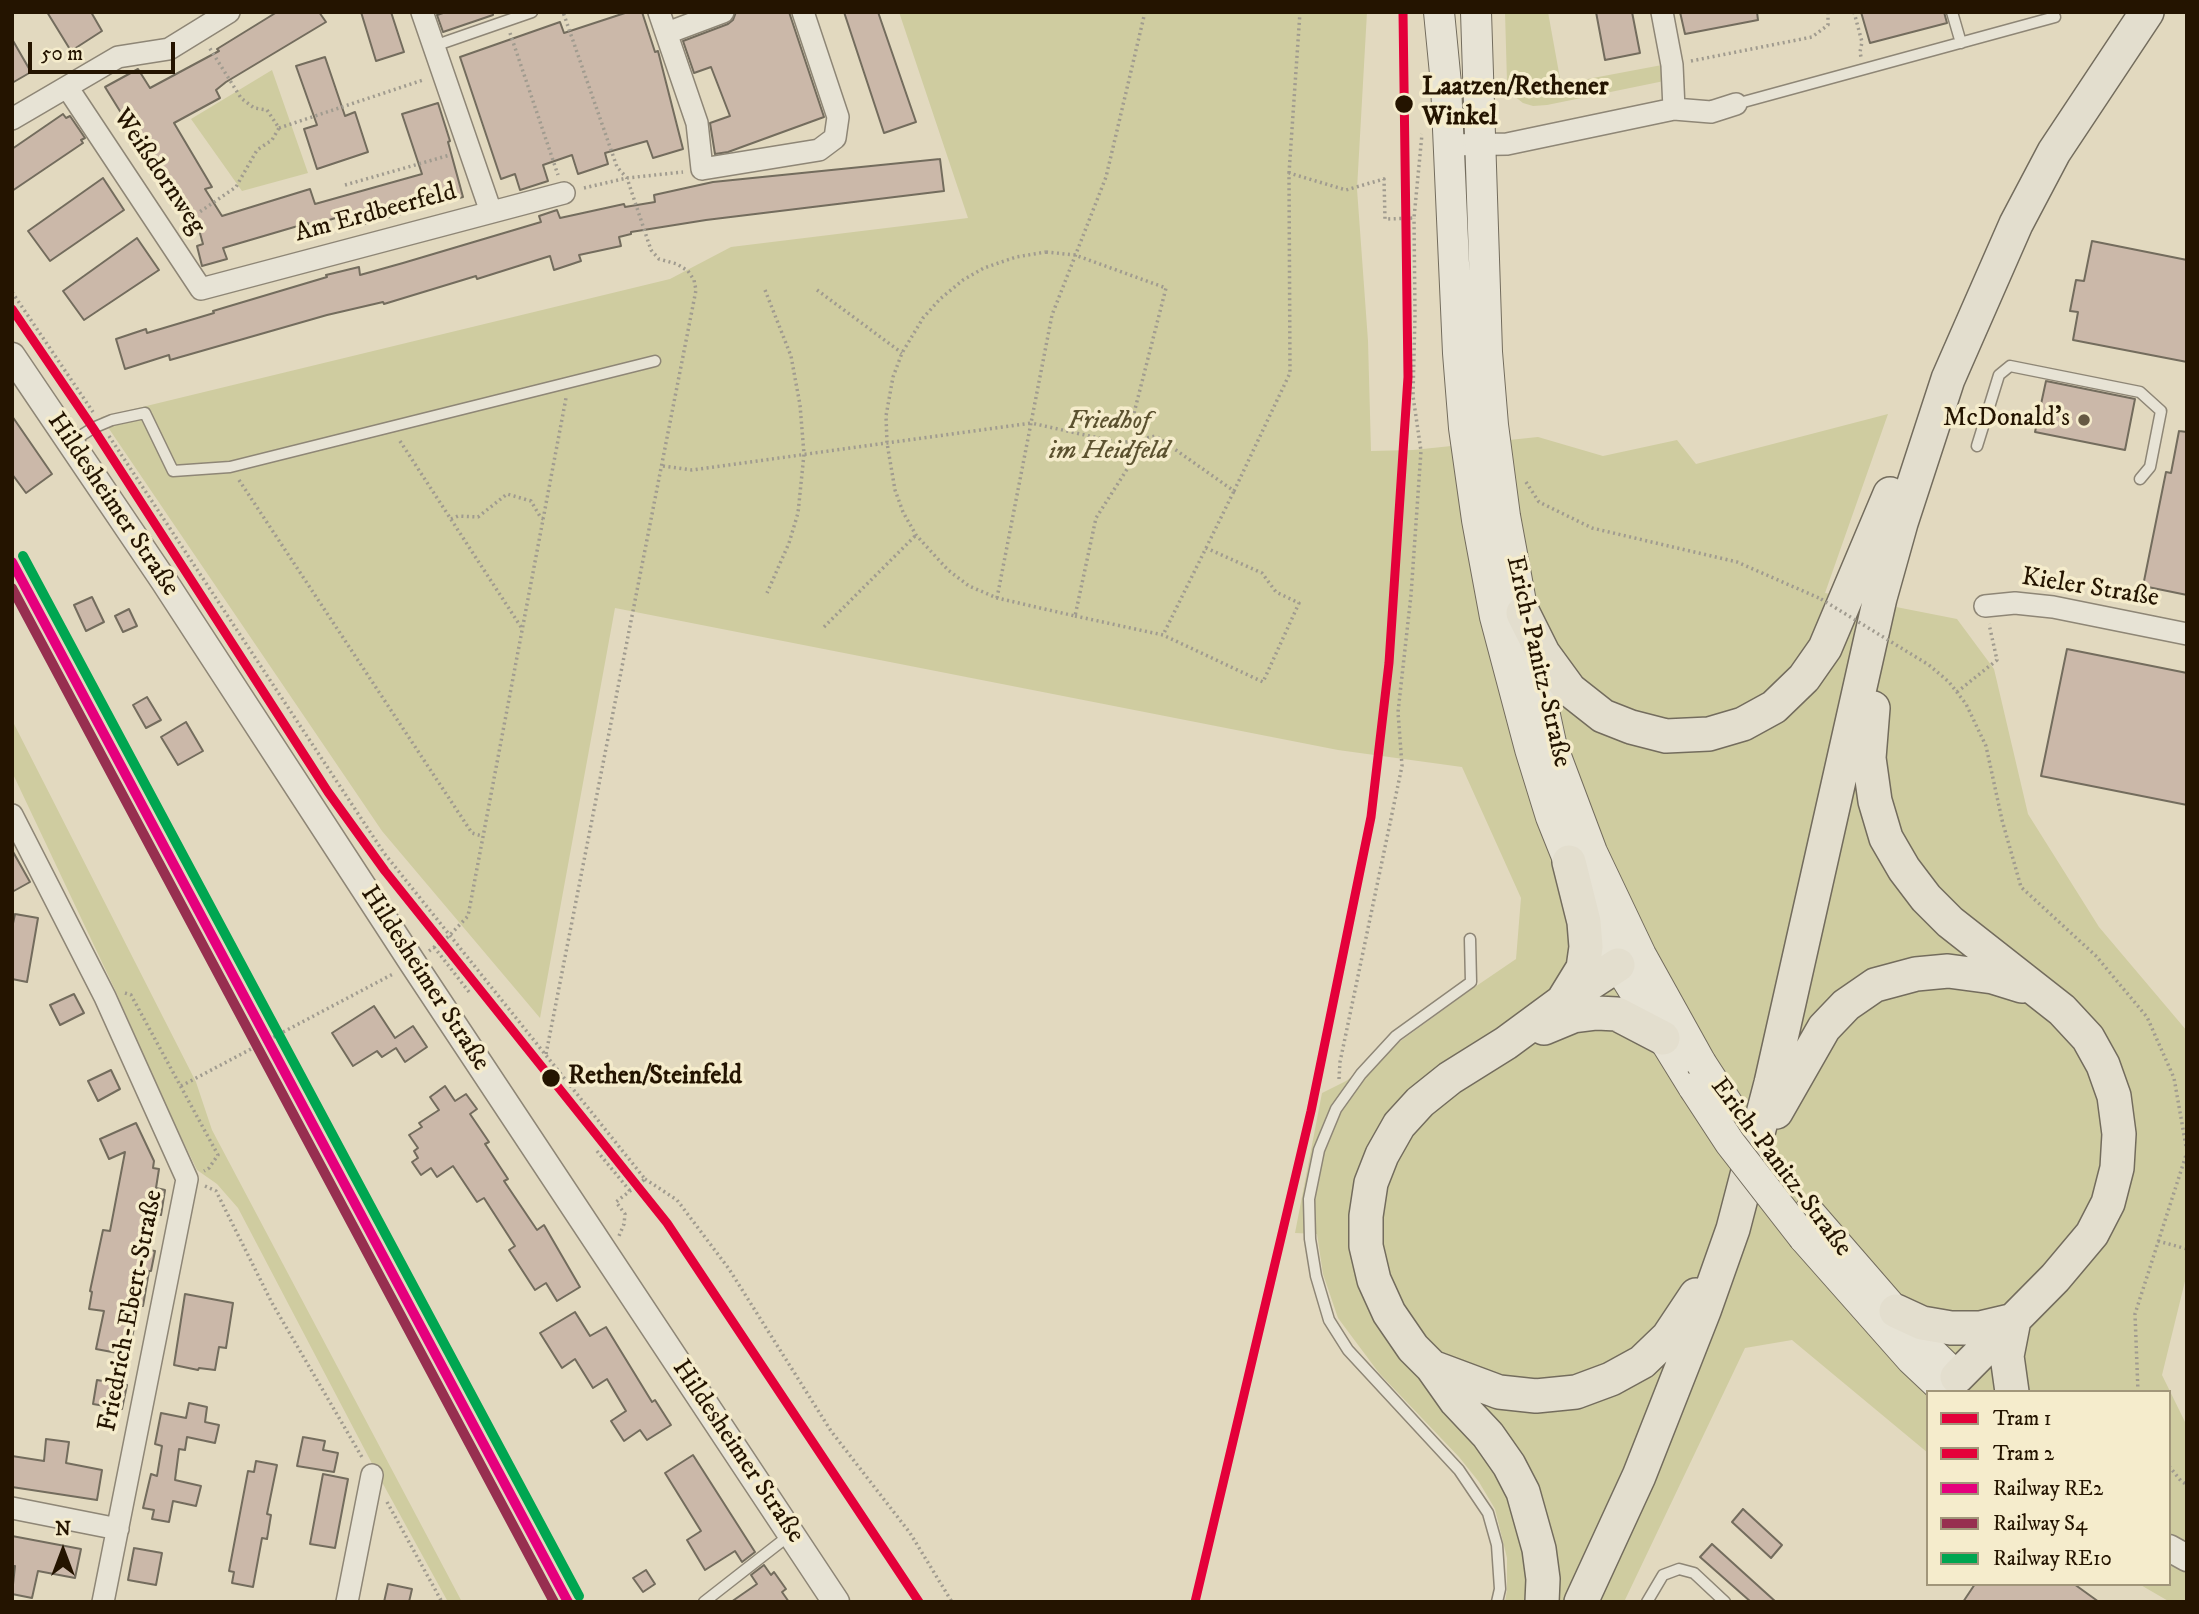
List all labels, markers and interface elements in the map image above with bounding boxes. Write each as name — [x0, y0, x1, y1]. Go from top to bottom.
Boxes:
scale bar — [32, 28, 178, 72]
text: 50 m — [41, 41, 83, 67]
place label: Laatzen/Rethener Winkel — [1422, 73, 1608, 134]
marker: Laatzen/Rethener Winkel — [1393, 93, 1415, 115]
street label: Weißdornweg — [105, 103, 211, 241]
street label: Am Erdbeerfeld — [292, 177, 460, 251]
place label: McDonald's — [1943, 404, 2070, 436]
street label: Hildesheimer Straße — [39, 407, 185, 603]
park label: Friedhof im Heidfeld — [1049, 407, 1169, 468]
marker: McDonald's — [2076, 412, 2092, 428]
street label: Erich-Panitz-Straße — [1498, 553, 1576, 771]
street label: Kieler Straße — [2019, 563, 2161, 615]
street label: Hildesheimer Straße — [353, 881, 495, 1077]
place label: Rethen/Steinfeld — [568, 1062, 742, 1094]
marker: Rethen/Steinfeld — [540, 1067, 562, 1089]
street label: Erich-Panitz-Straße — [1703, 1072, 1857, 1264]
street label: Friedrich-Ebert-Straße — [93, 1187, 171, 1435]
street label: Hildesheimer Straße — [664, 1354, 810, 1550]
legend — [1926, 1390, 2171, 1586]
text: Tram 1 — [1993, 1406, 2051, 1432]
text: Tram 2 — [1993, 1441, 2054, 1467]
text: Railway RE2 — [1993, 1476, 2103, 1502]
text: Railway S4 — [1993, 1511, 2087, 1537]
north arrow — [28, 1516, 98, 1586]
text: N — [55, 1518, 71, 1541]
text: Railway RE10 — [1993, 1546, 2112, 1572]

